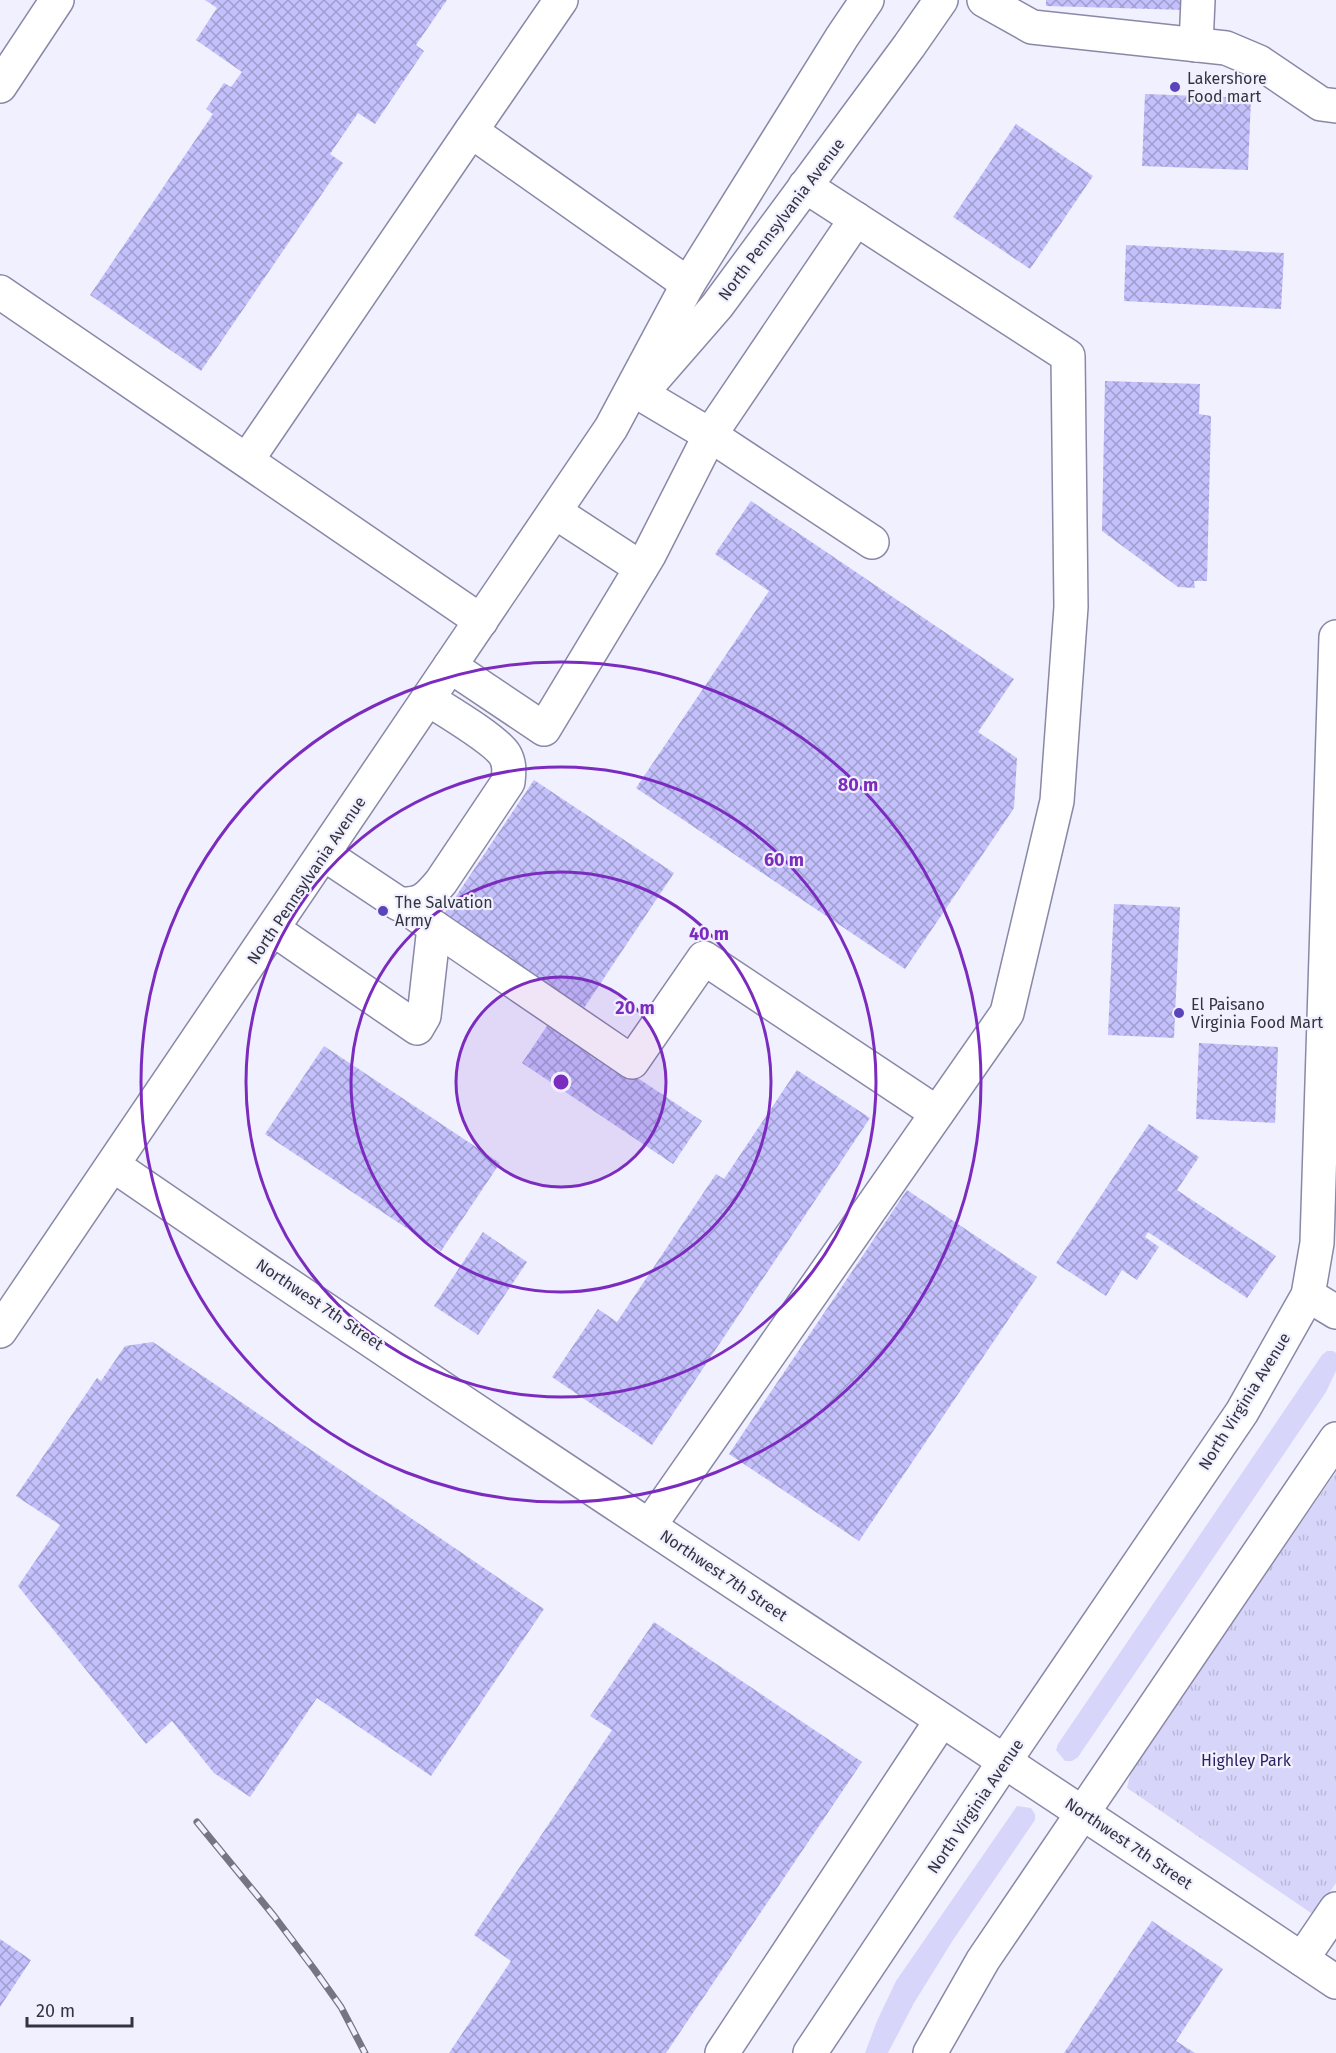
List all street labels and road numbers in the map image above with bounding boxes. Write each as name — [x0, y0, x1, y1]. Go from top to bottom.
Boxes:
street label: North Pennsylvania Avenue — [714, 135, 849, 304]
street label: North Pennsylvania Avenue — [243, 793, 370, 968]
street label: Northwest 7th Street — [253, 1255, 387, 1354]
street label: North Virginia Avenue — [1195, 1329, 1294, 1473]
street label: Northwest 7th Street — [657, 1526, 791, 1625]
street label: North Virginia Avenue — [923, 1735, 1027, 1877]
street label: Northwest 7th Street — [1062, 1794, 1196, 1893]

